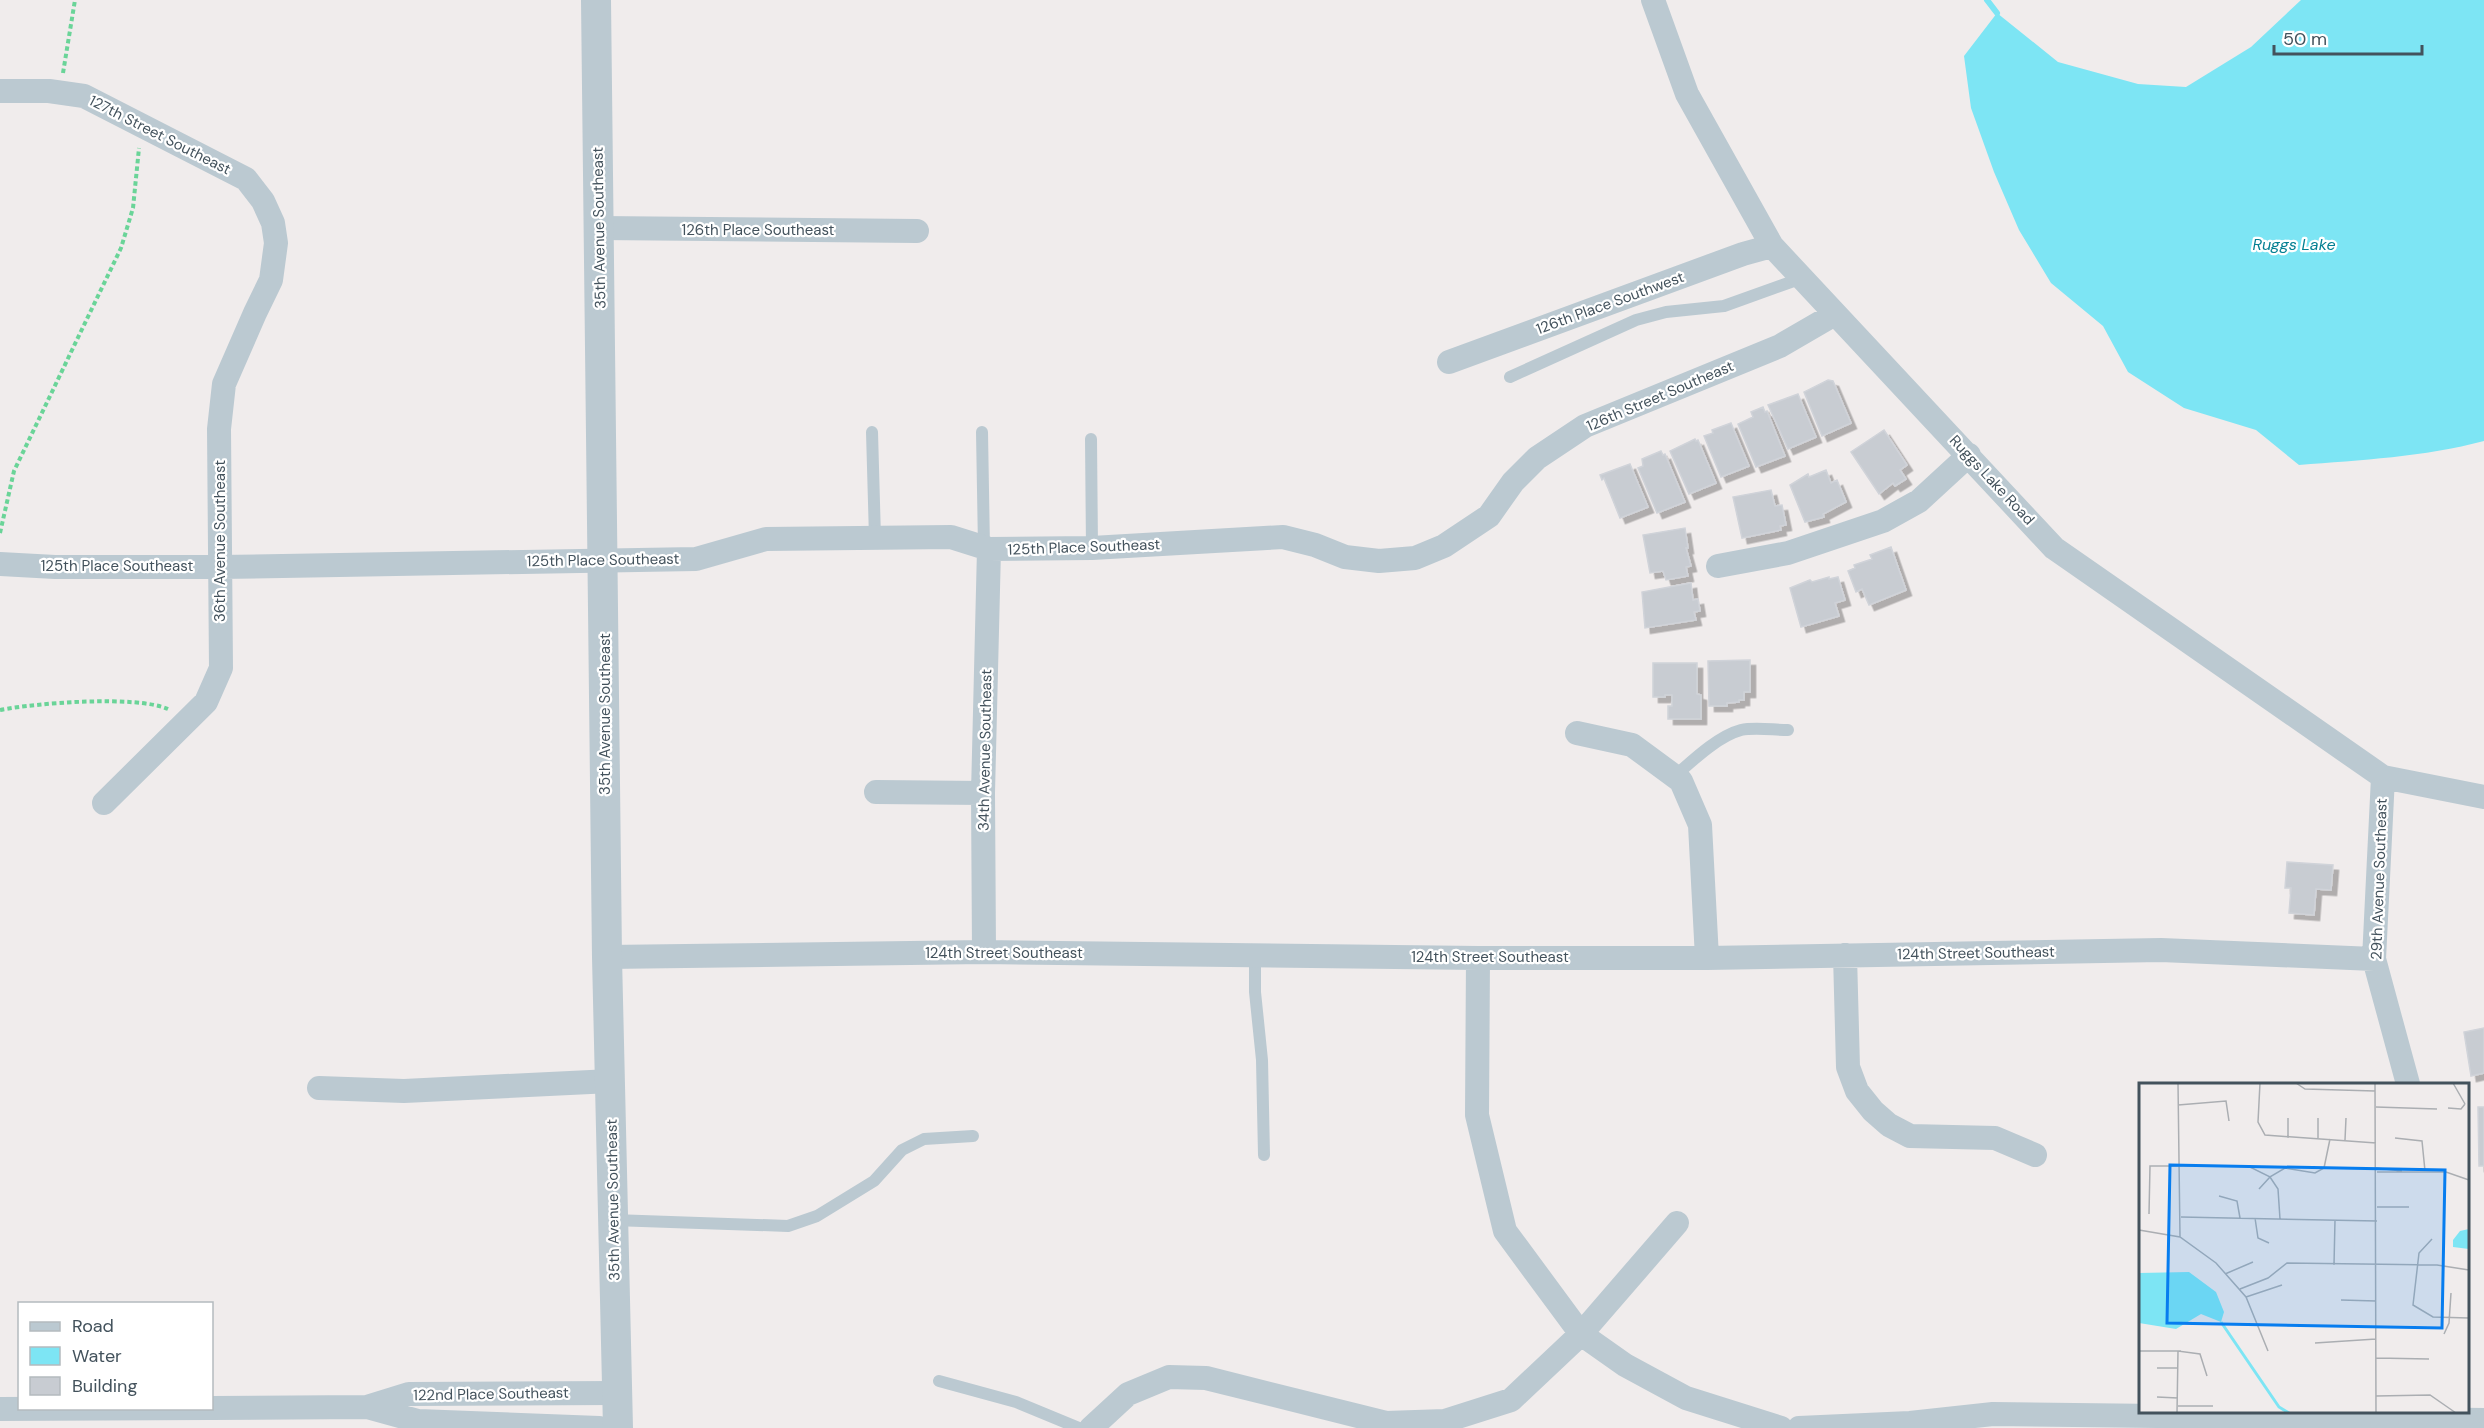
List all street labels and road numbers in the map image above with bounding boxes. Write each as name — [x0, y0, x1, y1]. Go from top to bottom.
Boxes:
street label: 127th Street Southeast — [86, 91, 234, 179]
street label: 35th Avenue Southeast — [588, 147, 610, 309]
street label: 126th Place Southeast — [682, 220, 835, 240]
street label: 126th Place Southwest — [1533, 267, 1687, 339]
street label: 126th Street Southeast — [1583, 356, 1737, 436]
street label: Ruggs Lake Road — [1945, 431, 2039, 529]
street label: 36th Avenue Southeast — [210, 460, 230, 622]
street label: 125th Place Southeast — [1007, 534, 1161, 560]
street label: 125th Place Southeast — [526, 549, 680, 571]
street label: 125th Place Southeast — [41, 556, 193, 576]
street label: 35th Avenue Southeast — [595, 633, 615, 795]
street label: 34th Avenue Southeast — [974, 669, 996, 831]
street label: 29th Avenue Southeast — [2366, 798, 2392, 960]
street label: 124th Street Southeast — [1897, 942, 2055, 964]
street label: 124th Street Southeast — [925, 943, 1083, 963]
street label: 124th Street Southeast — [1411, 947, 1569, 967]
street label: 35th Avenue Southeast — [602, 1119, 624, 1281]
street label: 122nd Place Southeast — [413, 1383, 569, 1405]

